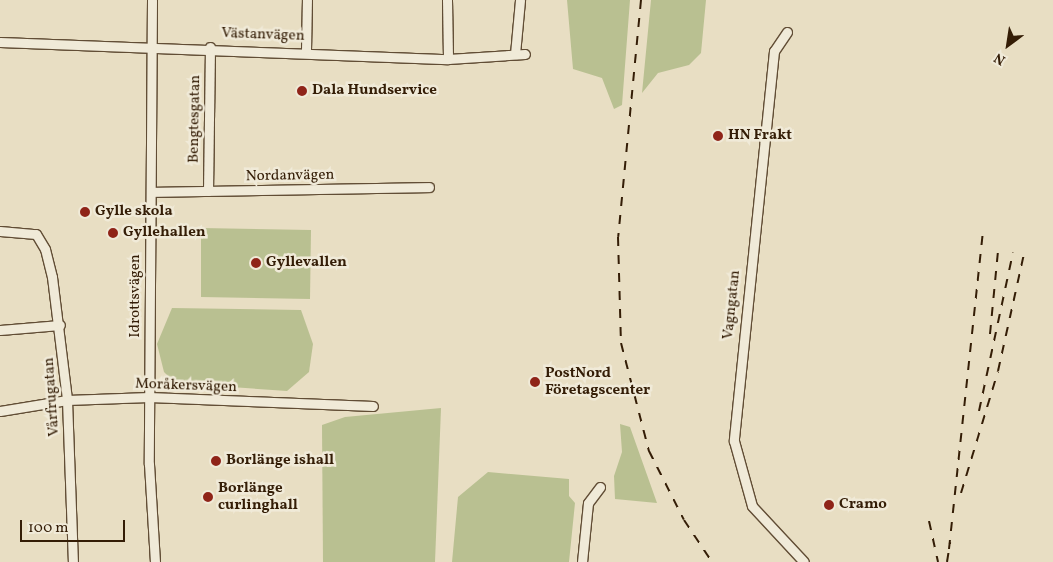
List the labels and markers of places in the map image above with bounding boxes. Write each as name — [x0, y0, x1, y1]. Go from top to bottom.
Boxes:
place label: Dala Hundservice — [312, 82, 437, 100]
marker: Dala Hundservice — [296, 85, 308, 97]
place label: HN Frakt — [728, 127, 792, 145]
marker: HN Frakt — [712, 130, 724, 142]
place label: Gylle skola — [95, 203, 173, 221]
marker: Gylle skola — [79, 206, 91, 218]
place label: Gyllehallen — [123, 224, 206, 242]
marker: Gyllehallen — [107, 227, 119, 239]
place label: Gyllevallen — [266, 254, 347, 272]
marker: Gyllevallen — [250, 257, 262, 269]
place label: PostNord Företagscenter — [545, 364, 650, 399]
marker: PostNord Företagscenter — [529, 376, 541, 388]
place label: Borlänge ishall — [226, 452, 334, 470]
marker: Borlänge ishall — [210, 455, 222, 467]
place label: Borlänge curlinghall — [218, 479, 298, 514]
marker: Borlänge curlinghall — [202, 491, 214, 503]
place label: Cramo — [839, 496, 887, 514]
marker: Cramo — [823, 499, 835, 511]

